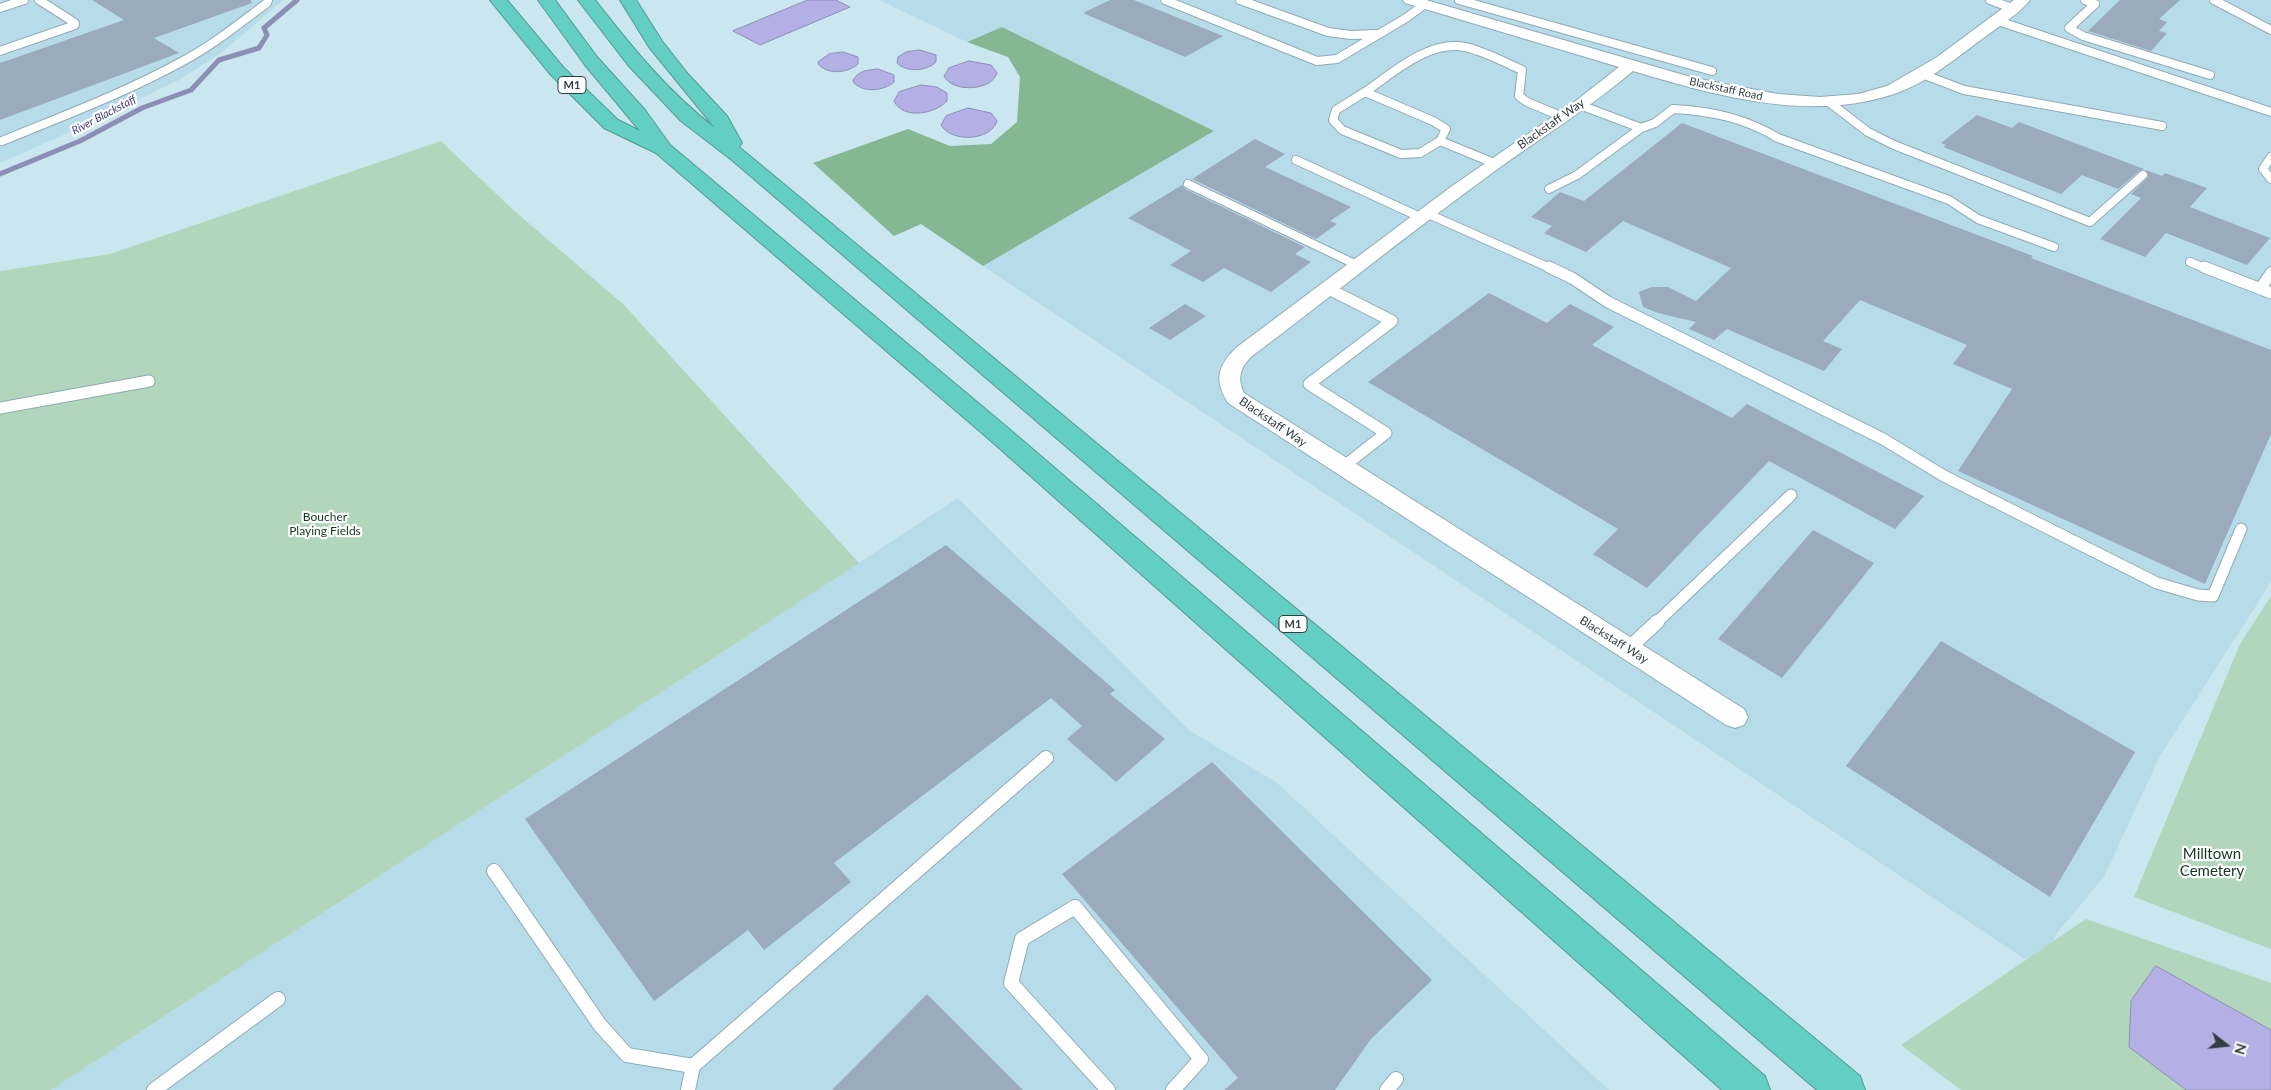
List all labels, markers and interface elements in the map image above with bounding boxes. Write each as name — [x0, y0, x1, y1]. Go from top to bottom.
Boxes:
street label: Blackstaff Road — [1688, 75, 1764, 103]
road number: M1 — [558, 76, 586, 94]
water label: River Blackstaff — [70, 92, 138, 138]
street label: Blackstaff Way — [1515, 96, 1587, 152]
street label: Blackstaff Way — [1236, 394, 1310, 450]
park label: Boucher Playing Fields — [289, 510, 361, 538]
street label: Blackstaff Way — [1577, 613, 1651, 667]
road number: M1 — [1279, 616, 1307, 632]
park label: Milltown Cemetery — [2180, 845, 2244, 880]
north arrow — [2201, 1020, 2251, 1070]
text: N — [2231, 1042, 2251, 1057]

